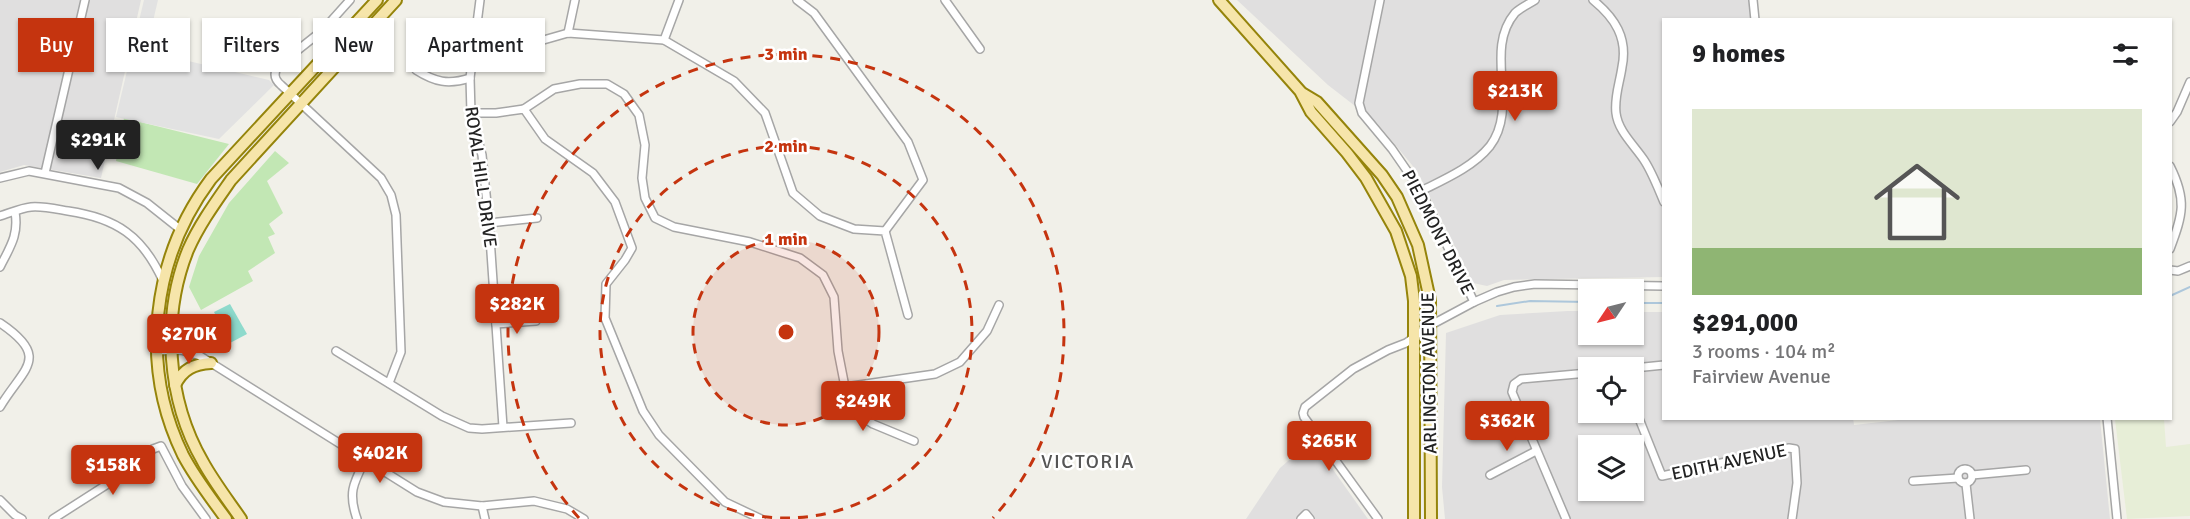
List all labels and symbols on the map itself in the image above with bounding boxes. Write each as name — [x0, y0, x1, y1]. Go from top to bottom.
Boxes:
text: 3 min — [764, 43, 808, 65]
pin: $213K — [1473, 71, 1557, 122]
street label: ROYAL HILL DRIVE — [460, 105, 502, 249]
pin: $291K — [56, 120, 140, 171]
text: 2 min — [764, 135, 808, 157]
street label: PIEDMONT DRIVE — [1397, 166, 1479, 298]
text: 1 min — [764, 228, 808, 250]
north arrow — [1578, 279, 1644, 345]
pin: $282K — [475, 284, 559, 335]
street label: ARLINGTON AVENUE — [1417, 292, 1441, 454]
pin: $270K — [147, 314, 231, 365]
centre of rings — [776, 322, 796, 342]
pin: $249K — [821, 381, 905, 432]
pin: $362K — [1465, 401, 1549, 452]
pin: $265K — [1287, 421, 1371, 472]
pin: $402K — [338, 433, 422, 484]
street label: EDITH AVENUE — [1669, 439, 1789, 485]
pin: $158K — [71, 445, 155, 496]
district label: VICTORIA — [1041, 449, 1135, 474]

